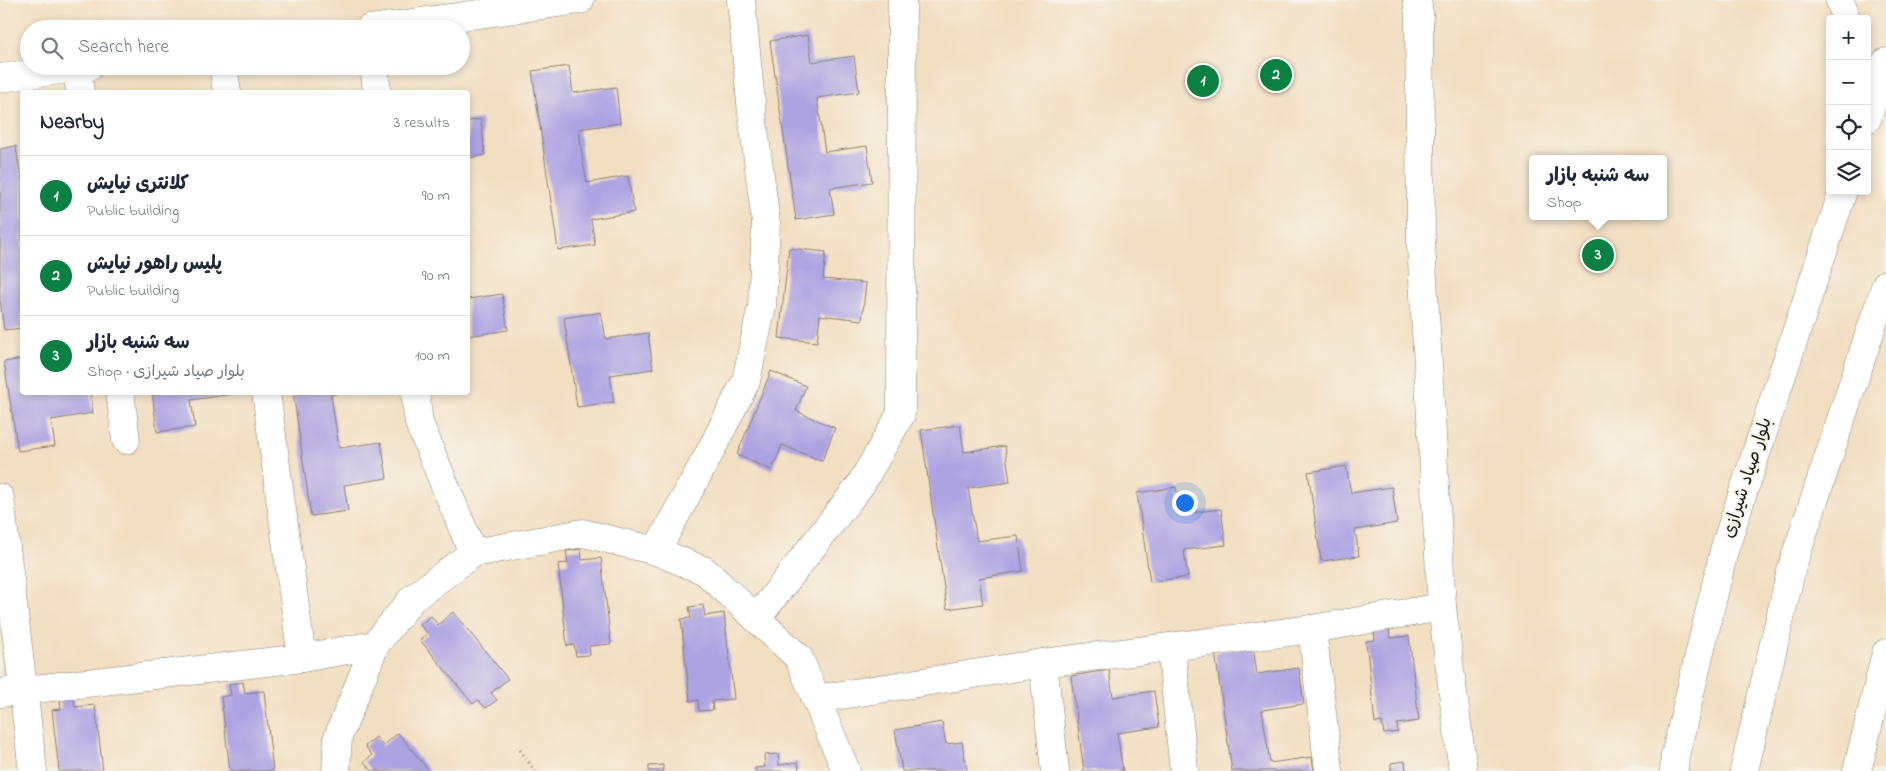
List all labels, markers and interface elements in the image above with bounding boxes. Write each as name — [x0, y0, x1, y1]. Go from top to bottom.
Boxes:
map controls — [1826, 15, 1871, 195]
button: + — [1826, 15, 1871, 60]
search box — [20, 20, 470, 75]
icon: search — [38, 34, 66, 62]
text: Search here — [78, 34, 169, 61]
pin: 2 — [1260, 56, 1292, 94]
button: − — [1826, 60, 1871, 105]
pin: 1 — [1187, 62, 1219, 100]
button: locate — [1826, 105, 1871, 150]
text: Nearby — [40, 108, 104, 138]
text: 3 results — [394, 111, 450, 135]
button: layers — [1826, 150, 1871, 195]
popup — [1529, 155, 1667, 220]
text: سه شنبه بازار — [1547, 163, 1649, 190]
text: کلانتری نیایش — [87, 171, 189, 198]
text: 1 — [53, 184, 59, 208]
text: 90 m — [422, 184, 450, 208]
text: Shop — [1547, 191, 1582, 215]
text: Public building — [87, 199, 179, 223]
pin: 3 — [1582, 236, 1614, 274]
text: پلیس راهور نیایش — [87, 251, 222, 278]
text: 2 — [52, 264, 60, 288]
text: 90 m — [422, 264, 450, 288]
text: Public building — [87, 279, 179, 303]
text: سه شنبه بازار — [87, 330, 190, 357]
text: 3 — [53, 344, 59, 368]
text: 100 m — [415, 344, 450, 368]
text: Shop · بلوار صیاد شیرازی — [87, 360, 245, 384]
street label: بلوار صیاد شیرازی — [1716, 414, 1780, 542]
your location — [1172, 490, 1198, 516]

